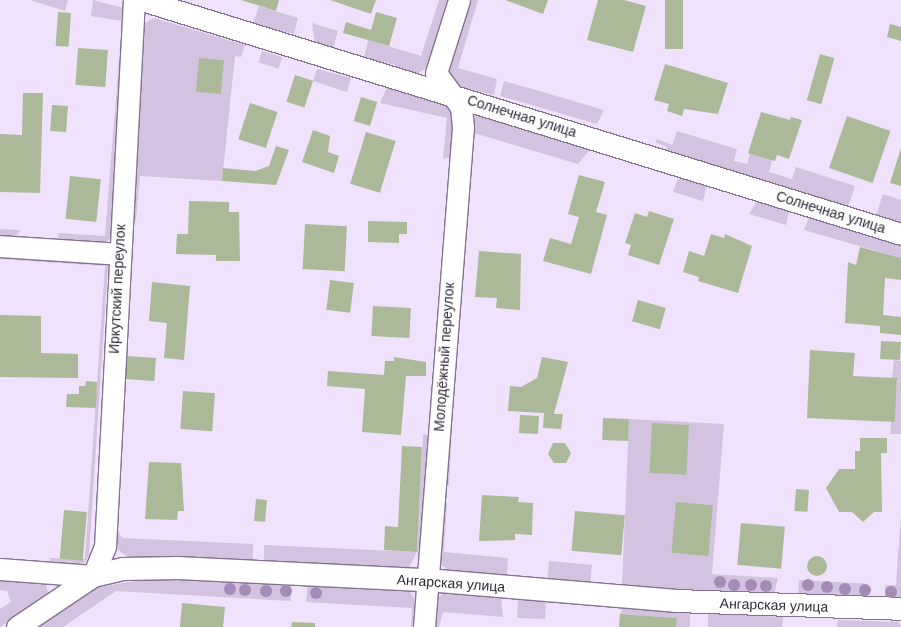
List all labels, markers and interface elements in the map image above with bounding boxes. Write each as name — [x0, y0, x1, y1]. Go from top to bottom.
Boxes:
street label: Солнечная улица — [465, 91, 579, 141]
street label: Солнечная улица — [774, 187, 888, 237]
street label: Иркутский переулок — [105, 224, 129, 354]
street label: Молодёжный переулок — [430, 282, 458, 432]
street label: Ангарская улица — [396, 571, 506, 595]
street label: Ангарская улица — [719, 595, 829, 615]

